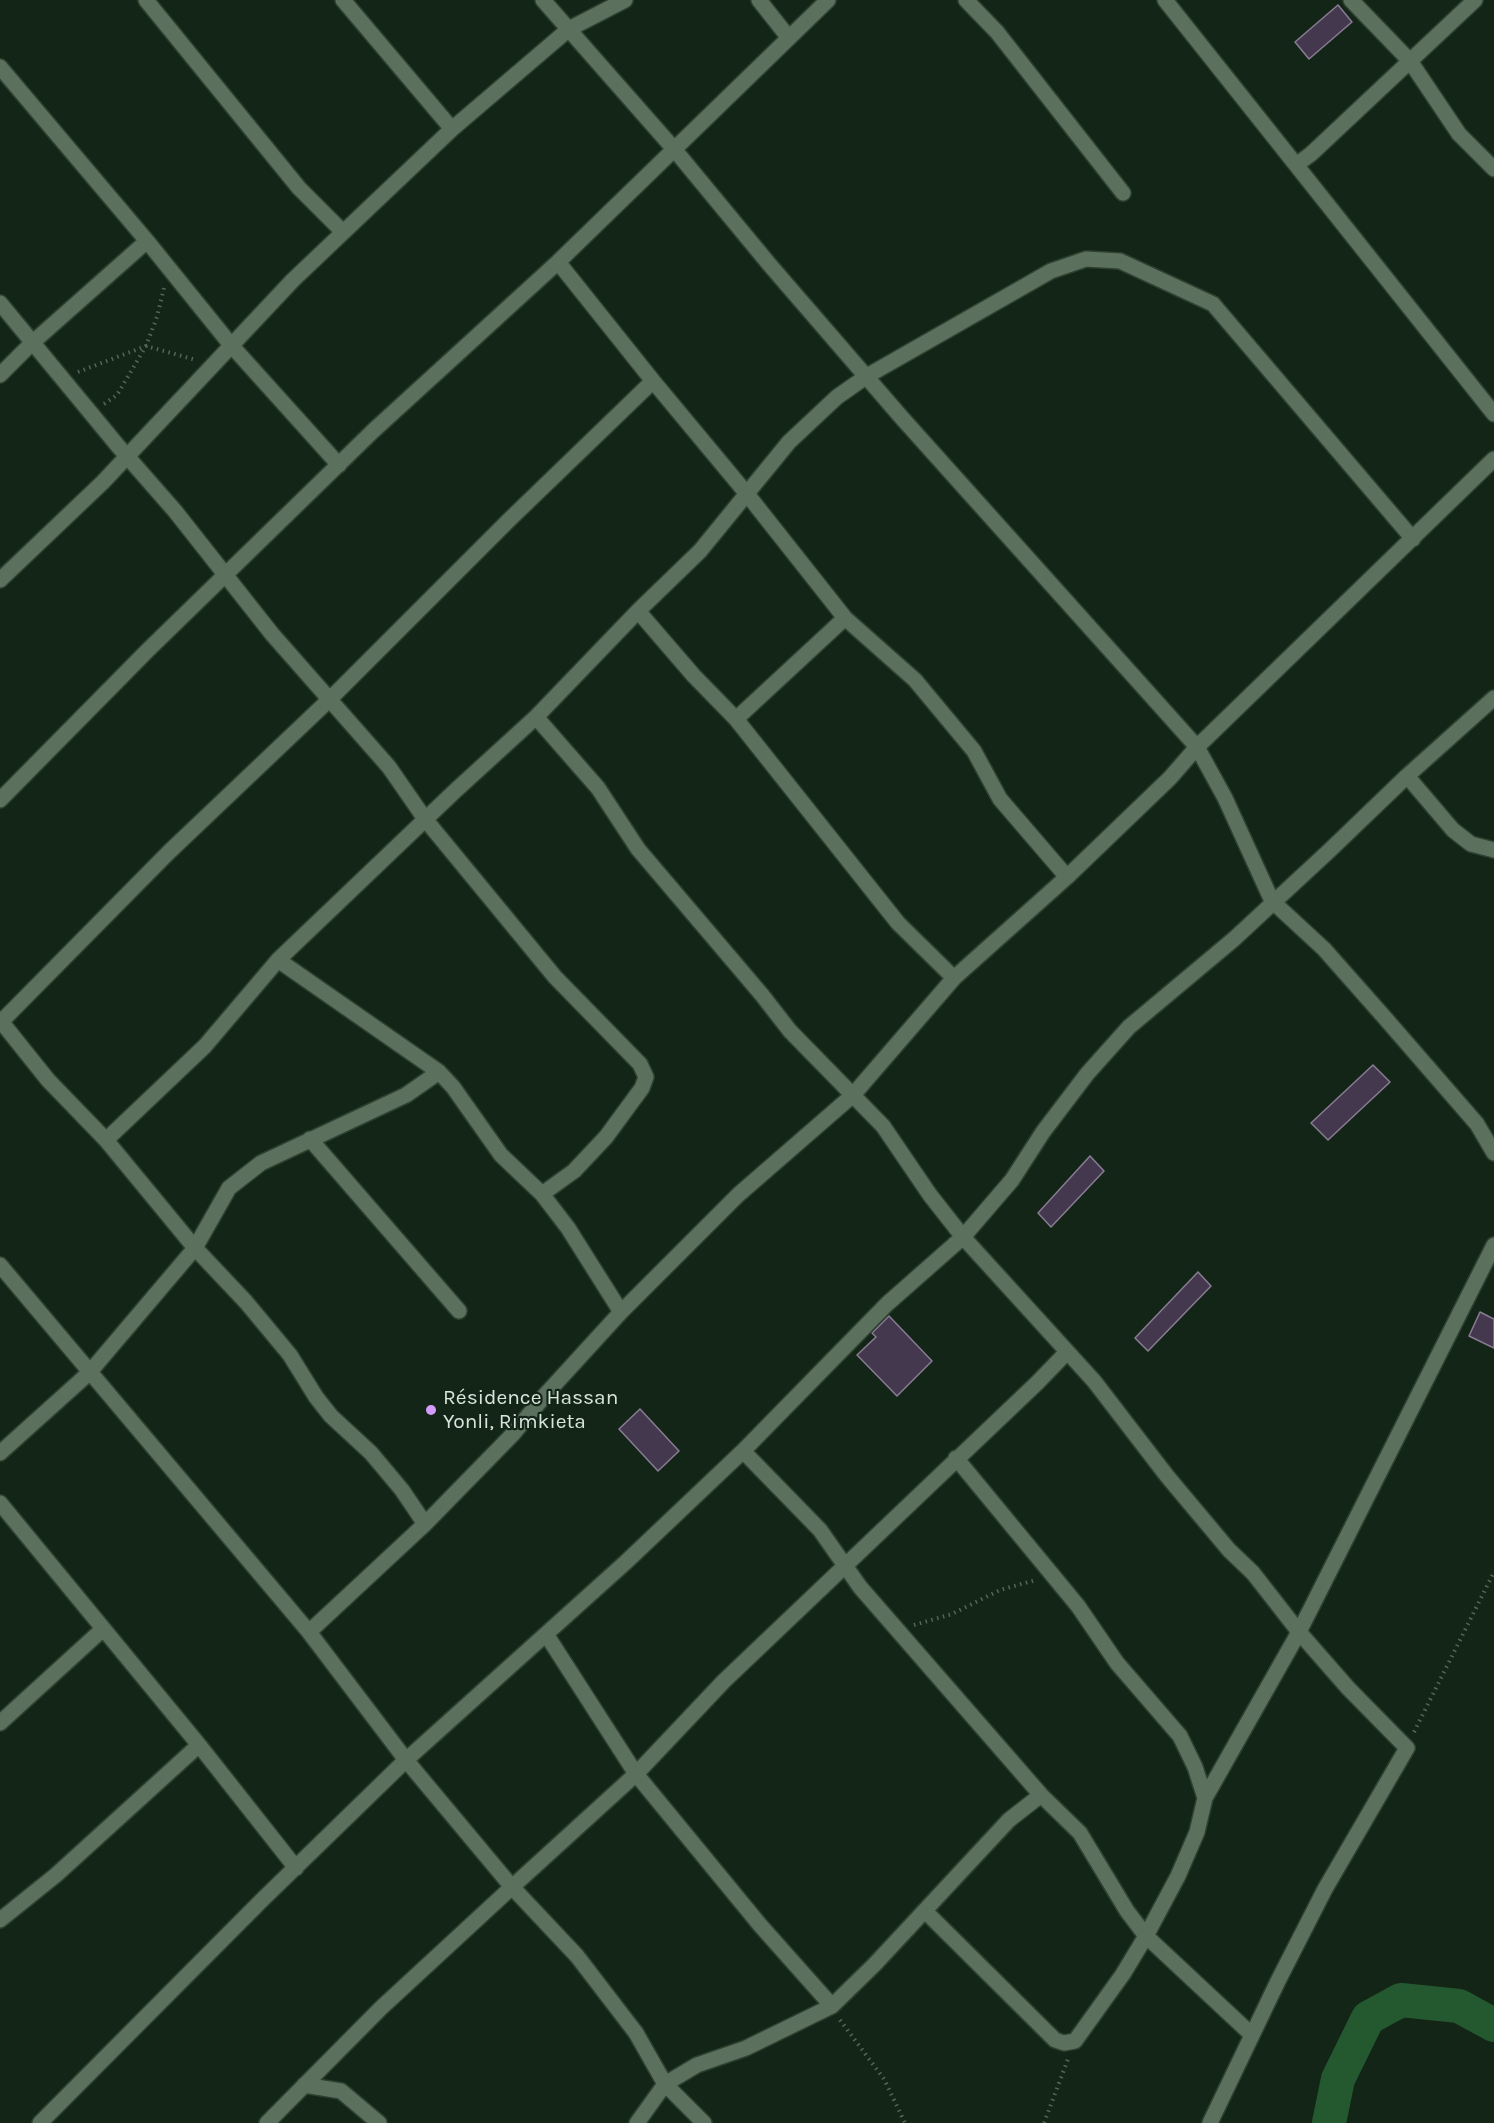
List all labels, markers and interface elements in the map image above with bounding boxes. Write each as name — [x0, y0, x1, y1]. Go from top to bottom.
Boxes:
place label: Résidence Hassan Yonli, Rimkieta — [443, 1385, 618, 1435]
marker: Résidence Hassan Yonli, Rimkieta — [424, 1403, 438, 1417]

